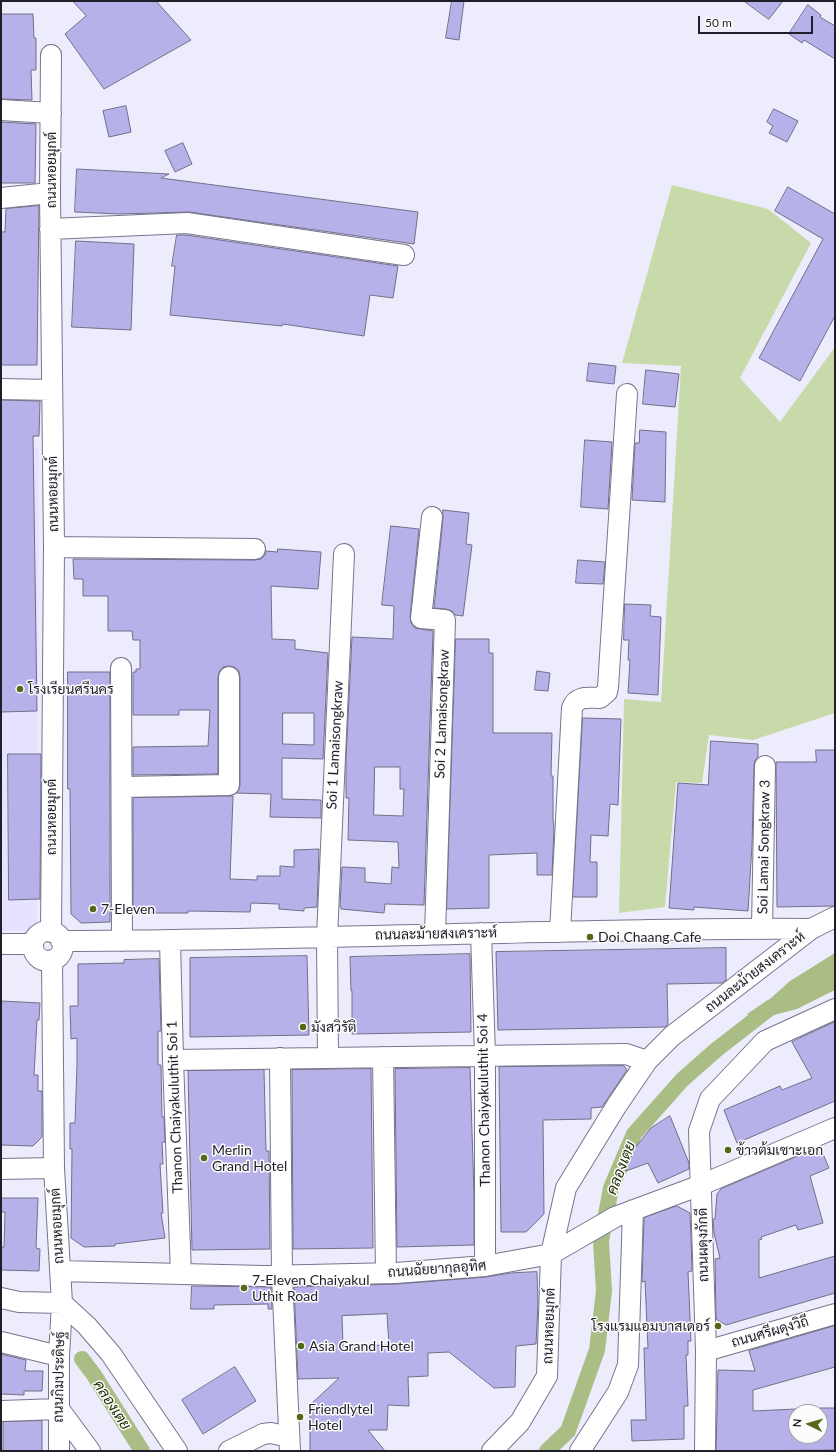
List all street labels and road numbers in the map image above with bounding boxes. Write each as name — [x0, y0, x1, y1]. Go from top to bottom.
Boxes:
street label: ถนนหอยมุกต์ — [43, 132, 59, 208]
street label: ถนนหอยมุกต์ — [44, 456, 62, 532]
street label: Soi 2 Lamaisongkraw — [431, 649, 453, 779]
street label: Soi 1 Lamaisongkraw — [323, 680, 347, 810]
street label: ถนนหอยมุกต์ — [43, 779, 59, 855]
street label: Soi Lamai Songkraw 3 — [754, 780, 774, 914]
street label: ถนนละม้ายสงเคราะห์ — [375, 925, 497, 943]
street label: ถนนละม้ายสงเคราะห์ — [702, 928, 808, 1016]
street label: Thanon Chaiyakuluthit Soi 4 — [474, 1013, 494, 1187]
street label: Thanon Chaiyakuluthit Soi 1 — [164, 1020, 186, 1194]
street label: ถนนหอยมุกต์ — [47, 1187, 67, 1265]
street label: ถนนผดุงภักดี — [694, 1208, 712, 1282]
street label: ถนนฉัยยากุลอุทิศ — [387, 1257, 487, 1281]
street label: ถนนหอยมุกต์ — [539, 1288, 559, 1364]
street label: ถนนศรีผดุงวิถี — [729, 1313, 811, 1351]
street label: ถนนกิมประดิษฐ์ — [50, 1331, 68, 1423]

